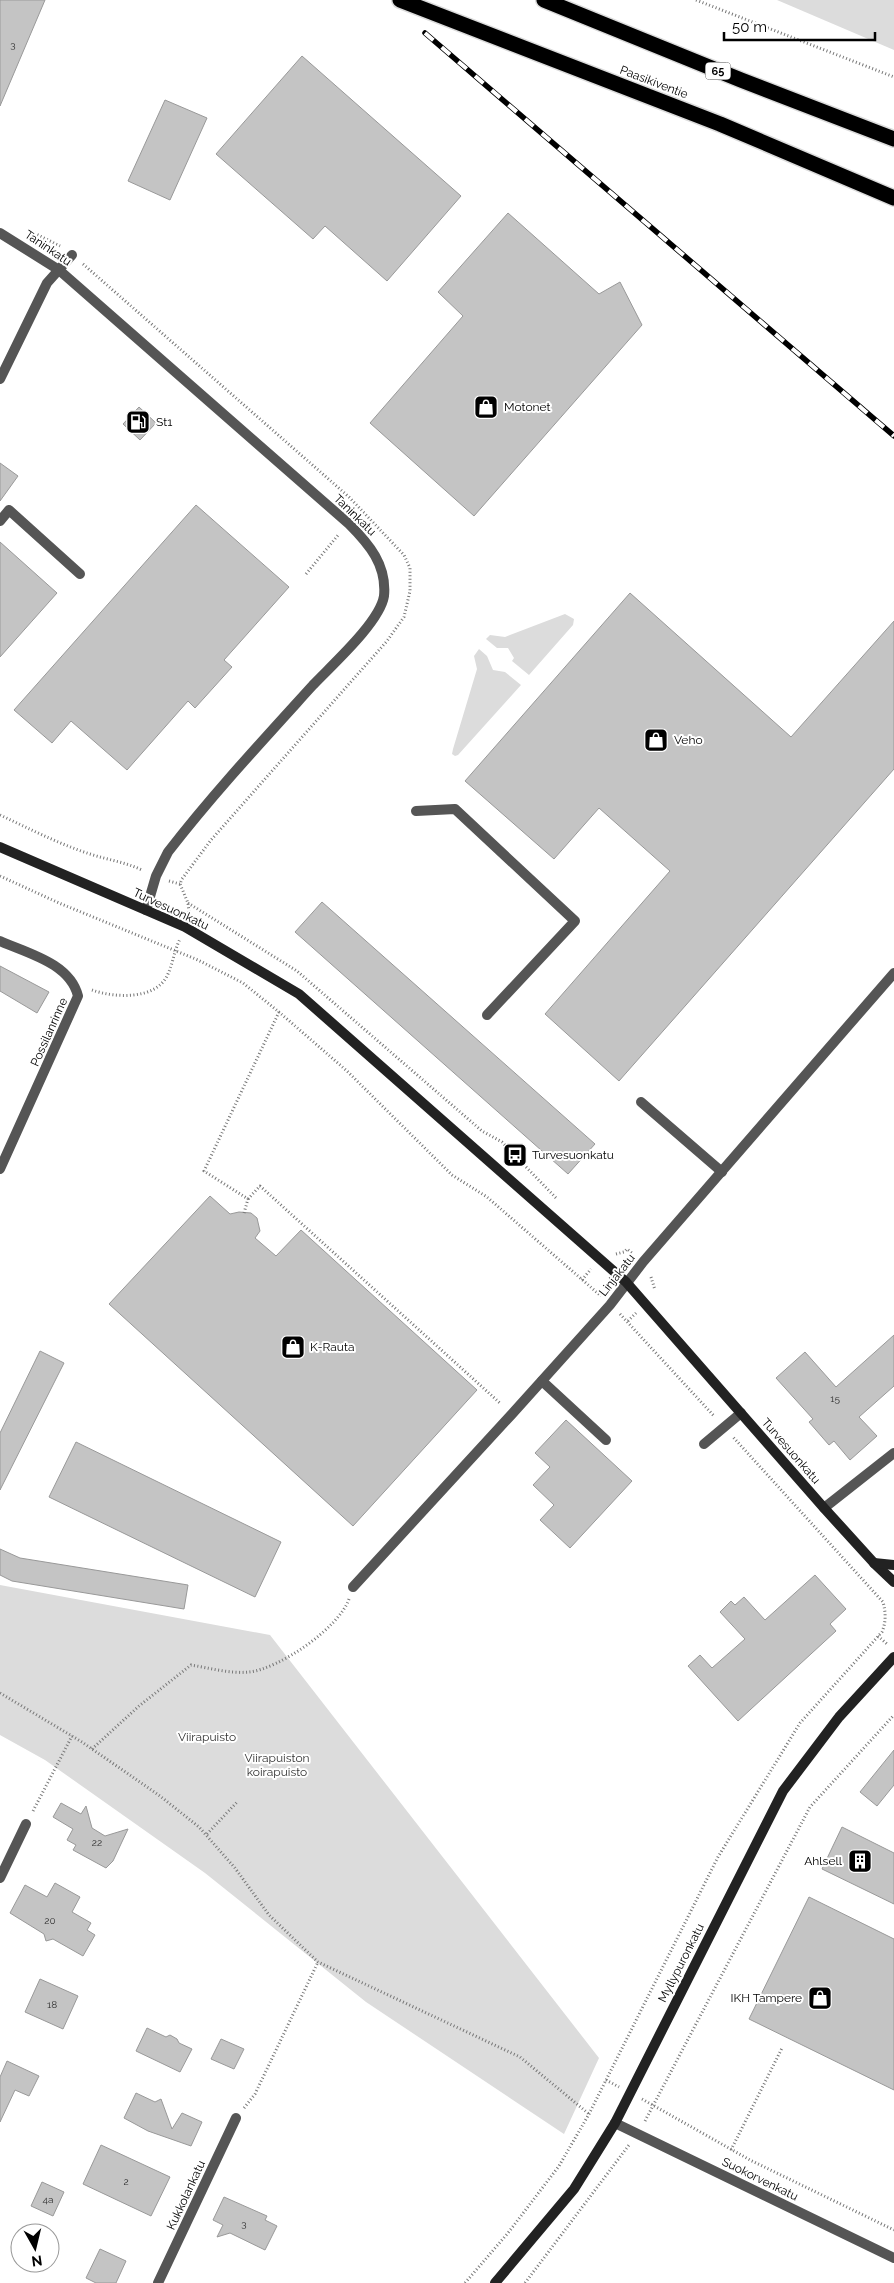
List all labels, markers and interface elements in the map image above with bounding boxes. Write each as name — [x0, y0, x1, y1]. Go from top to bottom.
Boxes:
scale bar — [724, 10, 875, 42]
text: 50 m — [732, 18, 767, 36]
house number: 3 — [10, 39, 16, 50]
road number: 65 — [706, 62, 730, 80]
street label: Paasikiventie — [618, 63, 690, 101]
street label: Taninkatu — [22, 227, 74, 269]
shop icon: Motonet — [473, 394, 499, 420]
place label: Motonet — [504, 400, 551, 414]
fuel station icon: St1 — [125, 409, 151, 435]
place label: St1 — [156, 415, 172, 429]
street label: Taninkatu — [331, 491, 379, 539]
shop icon: Veho — [643, 727, 669, 753]
place label: Veho — [674, 733, 703, 747]
street label: Turvesuonkatu — [131, 885, 211, 933]
street label: Possilanrinne — [28, 996, 70, 1068]
bus stop icon: Turvesuonkatu — [502, 1142, 528, 1168]
place label: Turvesuonkatu — [532, 1148, 614, 1162]
street label: Linjakatu — [596, 1251, 638, 1299]
shop icon: K-Rauta — [280, 1334, 306, 1360]
place label: K-Rauta — [310, 1340, 355, 1354]
house number: 15 — [830, 1393, 840, 1404]
street label: Turvesuonkatu — [759, 1415, 823, 1487]
park label: Viirapuisto — [178, 1730, 236, 1744]
park label: Viirapuiston koirapuisto — [244, 1751, 310, 1779]
house number: 22 — [92, 1837, 102, 1848]
building icon: Ahlsell — [847, 1848, 873, 1874]
place label: Ahlsell — [804, 1854, 843, 1868]
house number: 20 — [44, 1915, 56, 1926]
street label: Myllypuronkatu — [655, 1921, 707, 2005]
shop icon: IKH Tampere — [807, 1985, 833, 2011]
place label: IKH Tampere — [731, 1991, 802, 2005]
house number: 18 — [47, 1999, 57, 2010]
street label: Suokorvenkatu — [720, 2154, 800, 2204]
street label: Kukkolankatu — [164, 2158, 208, 2232]
house number: 2 — [123, 2176, 129, 2187]
house number: 4a — [43, 2194, 53, 2205]
house number: 3 — [241, 2218, 247, 2229]
north arrow — [10, 2223, 60, 2273]
text: N — [30, 2252, 43, 2270]

